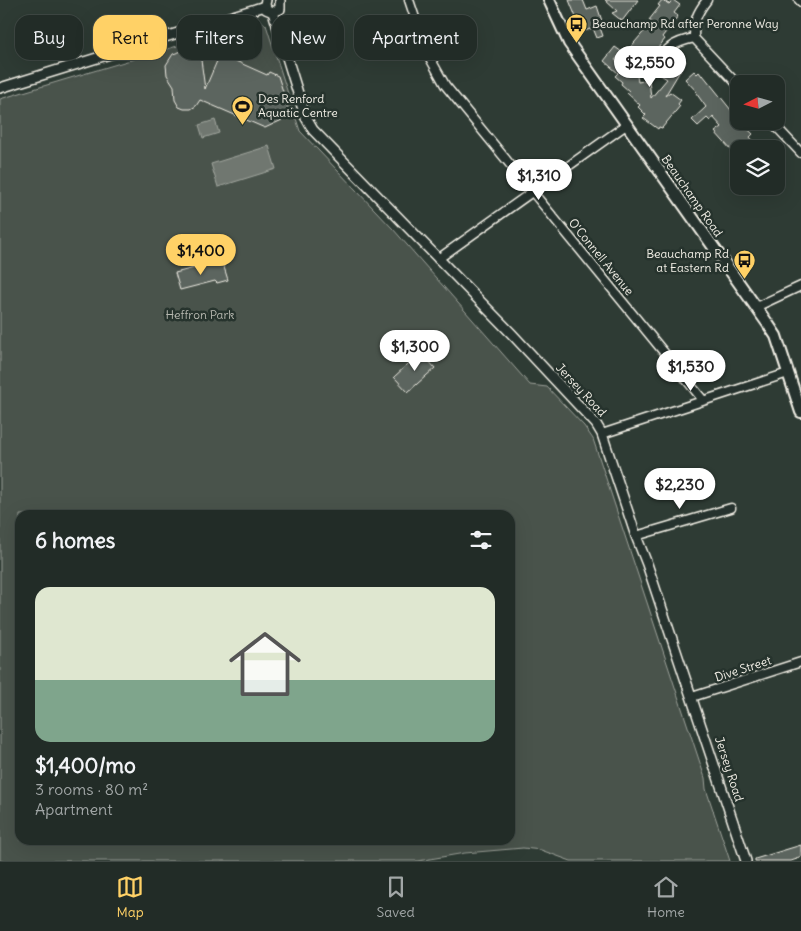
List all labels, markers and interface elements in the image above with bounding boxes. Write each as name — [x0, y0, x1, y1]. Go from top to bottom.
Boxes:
bus stop icon: Beauchamp Rd after Peronne Way — [564, 12, 588, 43]
chip: Buy — [15, 15, 83, 60]
chip: Rent — [93, 15, 167, 60]
chip: Filters — [177, 15, 262, 60]
chip: New — [272, 15, 344, 60]
chip: Apartment — [354, 15, 477, 60]
place label: Beauchamp Rd after Peronne Way — [592, 16, 779, 31]
pin: $2,550 — [609, 46, 691, 88]
text: $2,550 — [625, 52, 675, 72]
north arrow — [730, 75, 785, 130]
map controls — [730, 75, 785, 195]
place label: Des Renford Aquatic Centre — [258, 91, 338, 120]
sports icon: Des Renford Aquatic Centre — [230, 94, 254, 125]
button: layers — [730, 140, 785, 195]
street label: Beauchamp Road — [659, 152, 726, 239]
pin: $1,310 — [498, 158, 580, 201]
text: $1,310 — [517, 165, 561, 185]
street label: O'Connell Avenue — [566, 215, 637, 298]
pin: $1,400 — [160, 234, 242, 276]
text: $1,400 — [177, 240, 225, 260]
place label: Beauchamp Rd at Eastern Rd — [646, 246, 729, 275]
bus stop icon: Beauchamp Rd at Eastern Rd — [733, 249, 757, 280]
park label: Heffron Park — [166, 307, 234, 322]
pin: $1,300 — [374, 330, 456, 372]
text: $1,300 — [391, 336, 439, 356]
pin: $1,530 — [650, 350, 732, 392]
text: $1,530 — [667, 356, 715, 376]
street label: Jersey Road — [553, 360, 610, 419]
pin: $2,230 — [639, 468, 721, 510]
text: $2,230 — [655, 474, 705, 494]
icon: filters — [467, 526, 495, 554]
text: 6 homes — [35, 527, 115, 554]
icon: home — [220, 619, 310, 709]
street label: Dive Street — [713, 652, 773, 685]
street label: Jersey Road — [712, 735, 747, 803]
text: $1,400/mo — [35, 752, 136, 779]
text: 3 rooms · 80 m² — [35, 779, 148, 799]
text: Apartment — [35, 799, 113, 819]
tab: Map — [116, 873, 144, 921]
tab: Saved — [376, 873, 415, 921]
tab: Home — [647, 873, 685, 921]

